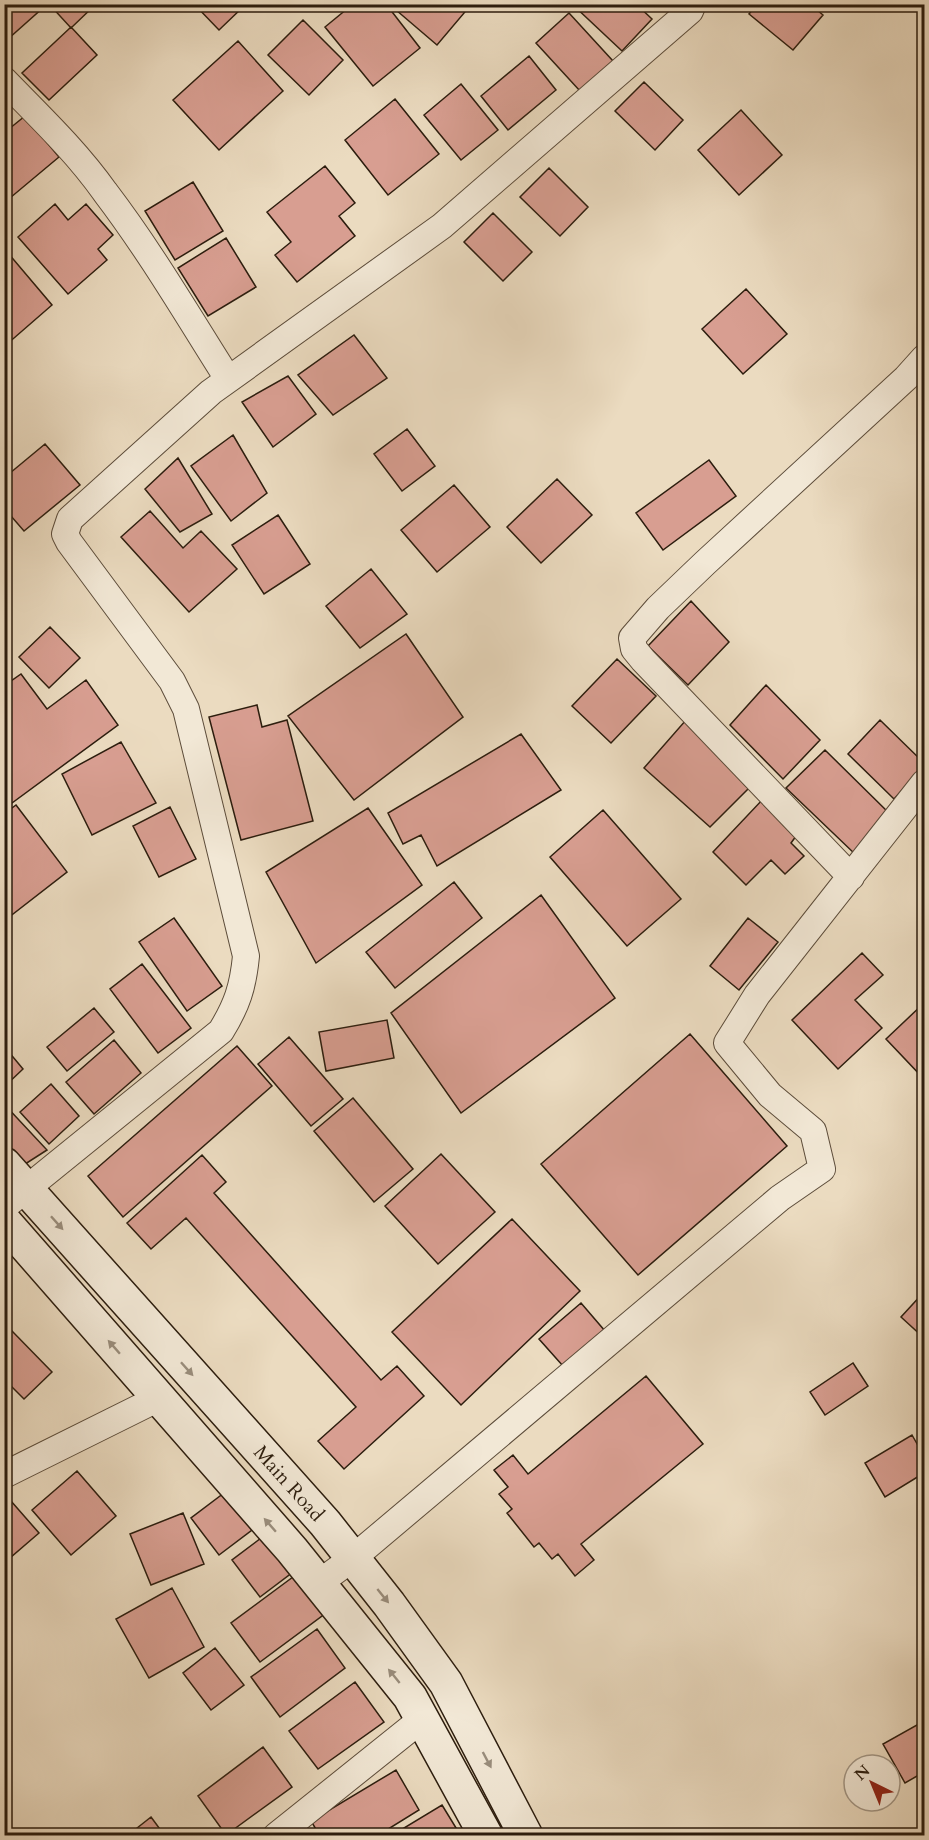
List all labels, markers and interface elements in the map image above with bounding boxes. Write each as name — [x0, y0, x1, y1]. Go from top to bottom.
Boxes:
one-way arrow — [50, 1215, 63, 1230]
one-way arrow — [108, 1340, 121, 1355]
one-way arrow — [180, 1361, 194, 1376]
street label: Main Road — [248, 1439, 330, 1528]
one-way arrow — [264, 1518, 277, 1533]
one-way arrow — [377, 1588, 390, 1604]
one-way arrow — [387, 1668, 400, 1684]
one-way arrow — [482, 1752, 492, 1769]
north arrow — [842, 1753, 902, 1813]
text: N — [850, 1760, 875, 1786]

